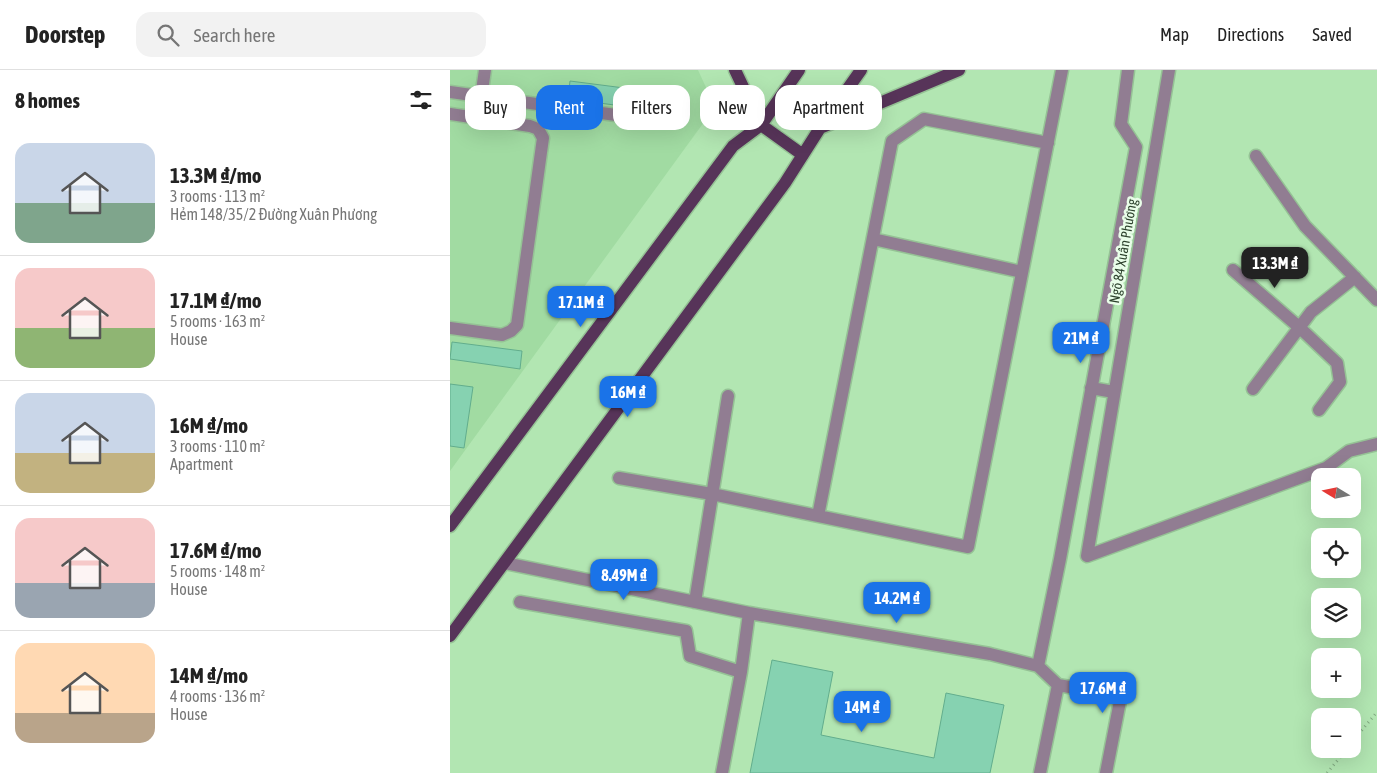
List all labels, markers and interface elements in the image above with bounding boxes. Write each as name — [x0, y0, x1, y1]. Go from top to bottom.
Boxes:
search box — [136, 12, 486, 57]
text: Doorstep — [25, 21, 106, 48]
icon: search — [154, 21, 182, 49]
text: Search here — [194, 24, 275, 46]
text: Map — [1160, 24, 1189, 45]
text: Directions — [1217, 24, 1284, 45]
text: Saved — [1312, 24, 1352, 45]
chip: Buy — [465, 85, 526, 130]
chip: Rent — [536, 85, 603, 130]
chip: Filters — [613, 85, 690, 130]
chip: New — [700, 85, 765, 130]
chip: Apartment — [775, 85, 882, 130]
icon: filters — [407, 86, 435, 114]
text: 8 homes — [15, 88, 80, 112]
icon: home — [55, 163, 115, 223]
text: 13.3M ₫/mo — [170, 163, 262, 187]
text: 3 rooms · 113 m² — [170, 187, 265, 205]
street label: Ngõ 84 Xuân Phương — [1106, 198, 1140, 304]
text: Hẻm 148/35/2 Đường Xuân Phương — [170, 205, 377, 223]
pin: 13.3M ₫ — [1229, 246, 1321, 289]
text: 13.3M ₫ — [1252, 254, 1298, 272]
pin: 17.1M ₫ — [535, 286, 627, 328]
icon: home — [55, 288, 115, 348]
text: 17.1M ₫/mo — [170, 288, 262, 312]
text: 17.1M ₫ — [558, 293, 604, 311]
text: 5 rooms · 163 m² — [170, 312, 265, 330]
pin: 21M ₫ — [1046, 322, 1116, 364]
text: 21M ₫ — [1064, 329, 1099, 347]
text: House — [170, 330, 207, 348]
pin: 16M ₫ — [593, 376, 663, 418]
text: 16M ₫ — [611, 383, 646, 401]
icon: home — [55, 413, 115, 473]
text: 16M ₫/mo — [170, 413, 248, 437]
text: 3 rooms · 110 m² — [170, 437, 265, 455]
text: Apartment — [170, 455, 233, 473]
north arrow — [1311, 468, 1361, 518]
map controls — [1311, 468, 1361, 758]
button: locate — [1311, 528, 1361, 578]
icon: home — [55, 538, 115, 598]
text: 17.6M ₫/mo — [170, 538, 262, 562]
pin: 8.49M ₫ — [578, 558, 670, 601]
text: 5 rooms · 148 m² — [170, 562, 265, 580]
text: 8.49M ₫ — [601, 566, 647, 584]
text: House — [170, 580, 207, 598]
pin: 14.2M ₫ — [851, 582, 943, 624]
button: layers — [1311, 588, 1361, 638]
text: 14.2M ₫ — [874, 589, 920, 607]
button: + — [1311, 648, 1361, 698]
icon: home — [55, 663, 115, 723]
text: 14M ₫/mo — [170, 663, 248, 687]
pin: 17.6M ₫ — [1057, 672, 1149, 714]
text: 17.6M ₫ — [1080, 679, 1126, 697]
text: 4 rooms · 136 m² — [170, 687, 265, 705]
pin: 14M ₫ — [827, 690, 897, 733]
text: 14M ₫ — [845, 698, 880, 716]
text: House — [170, 705, 207, 723]
button: − — [1311, 708, 1361, 758]

